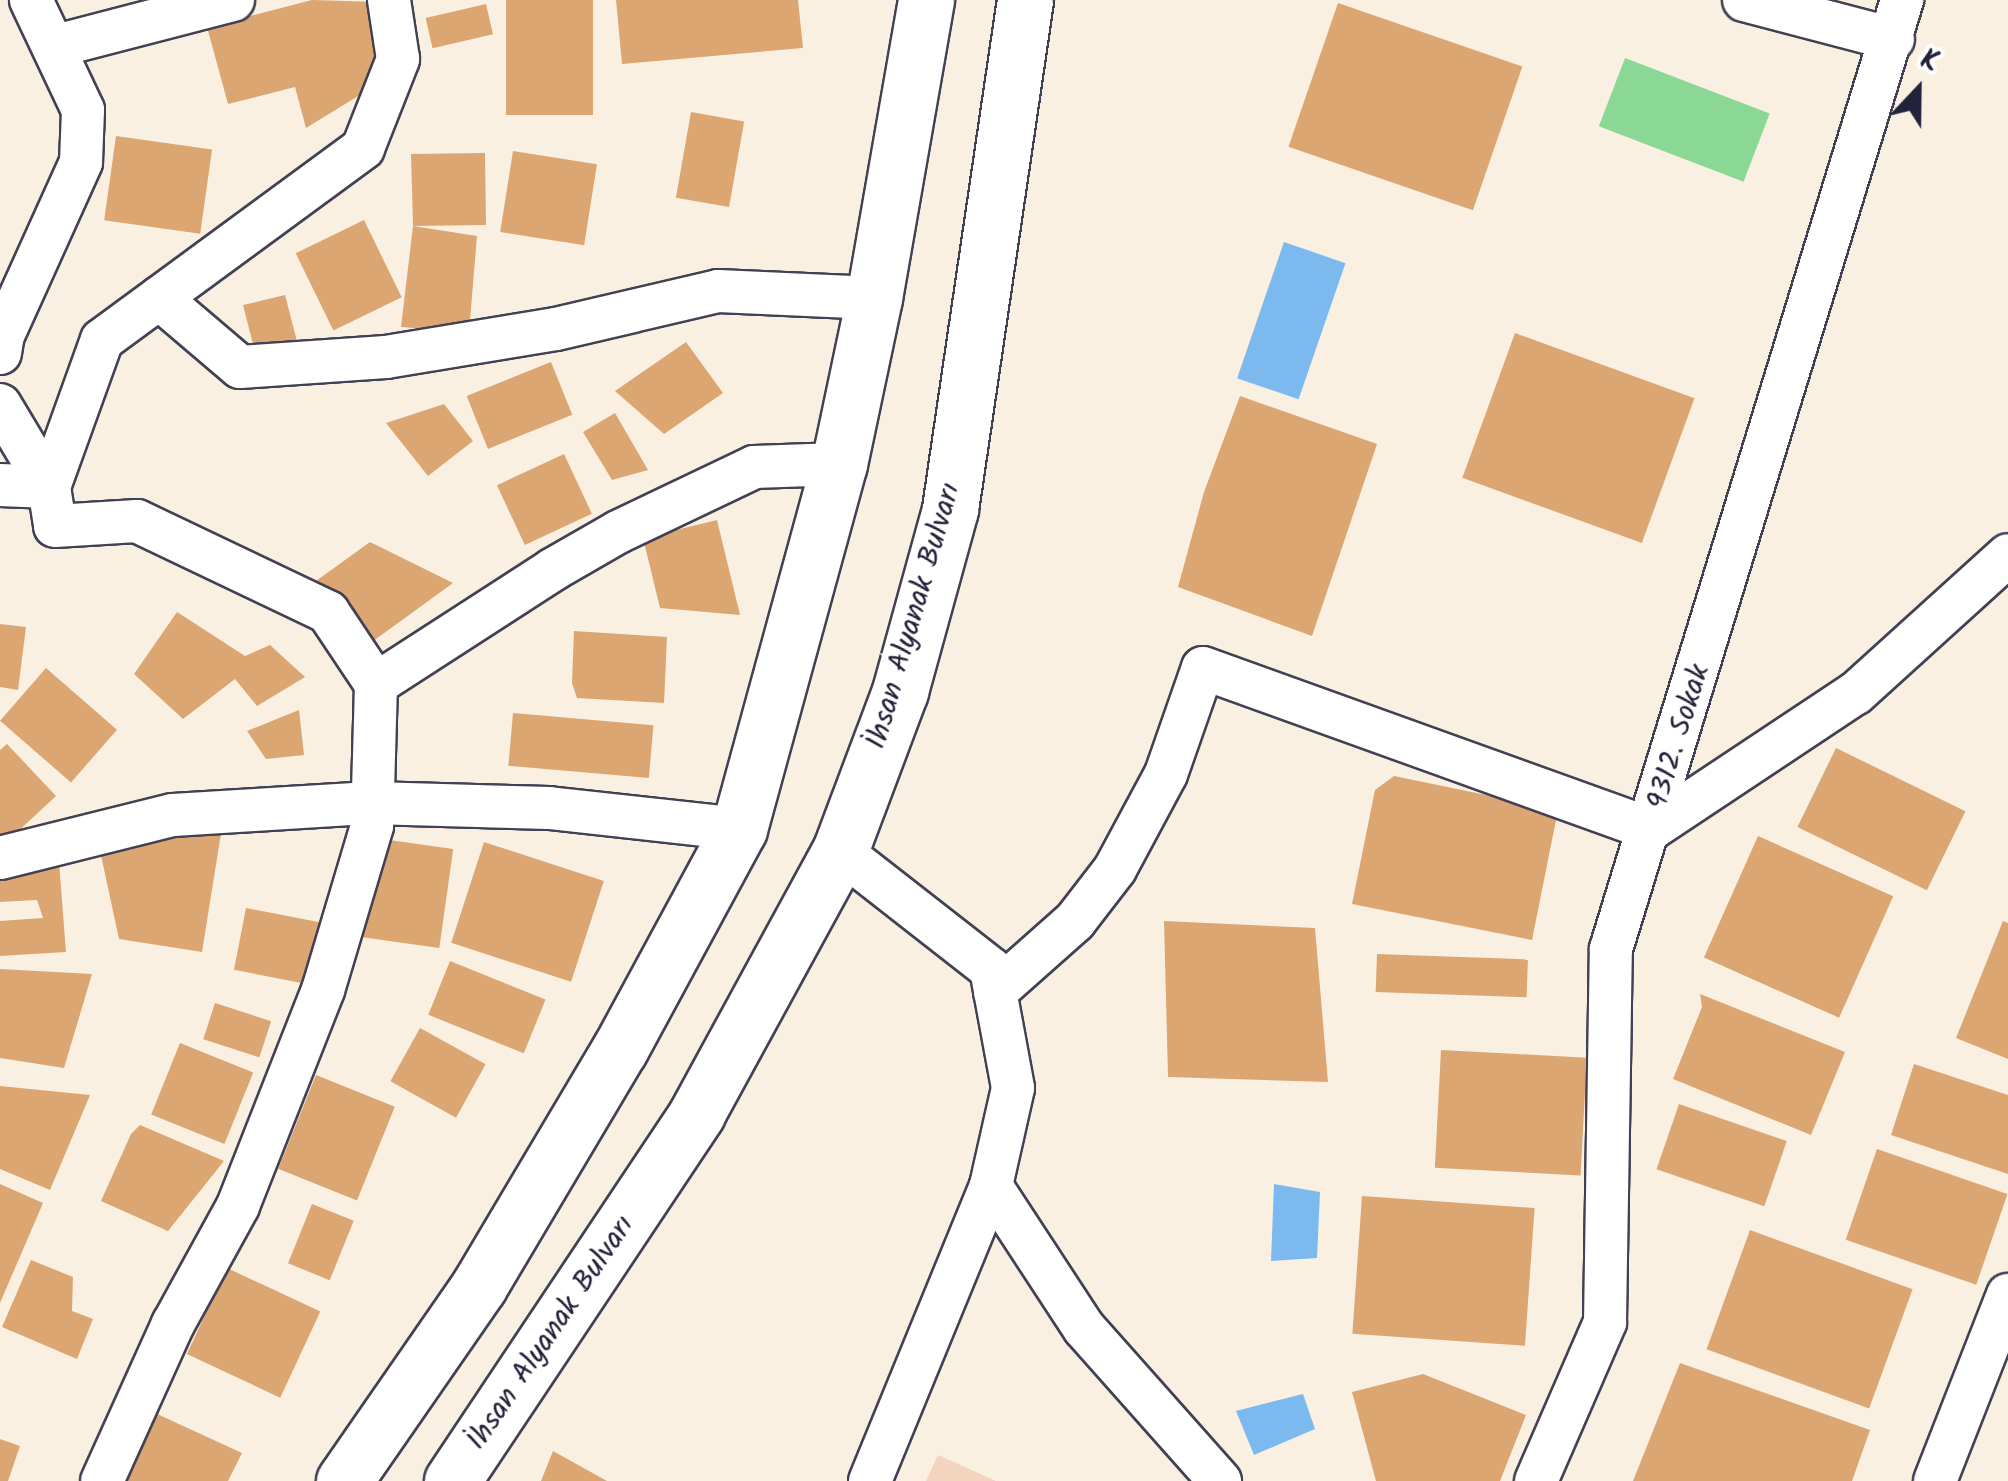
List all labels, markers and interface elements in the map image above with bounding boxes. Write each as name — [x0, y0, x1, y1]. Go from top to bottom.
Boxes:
text: K — [1913, 38, 1946, 86]
north arrow — [1868, 40, 1968, 140]
street label: İhsan Alyanak Bulvarı — [859, 479, 969, 753]
street label: 9312. Sokak — [1640, 660, 1718, 814]
street label: İhsan Alyanak Bulvarı — [459, 1209, 643, 1457]

